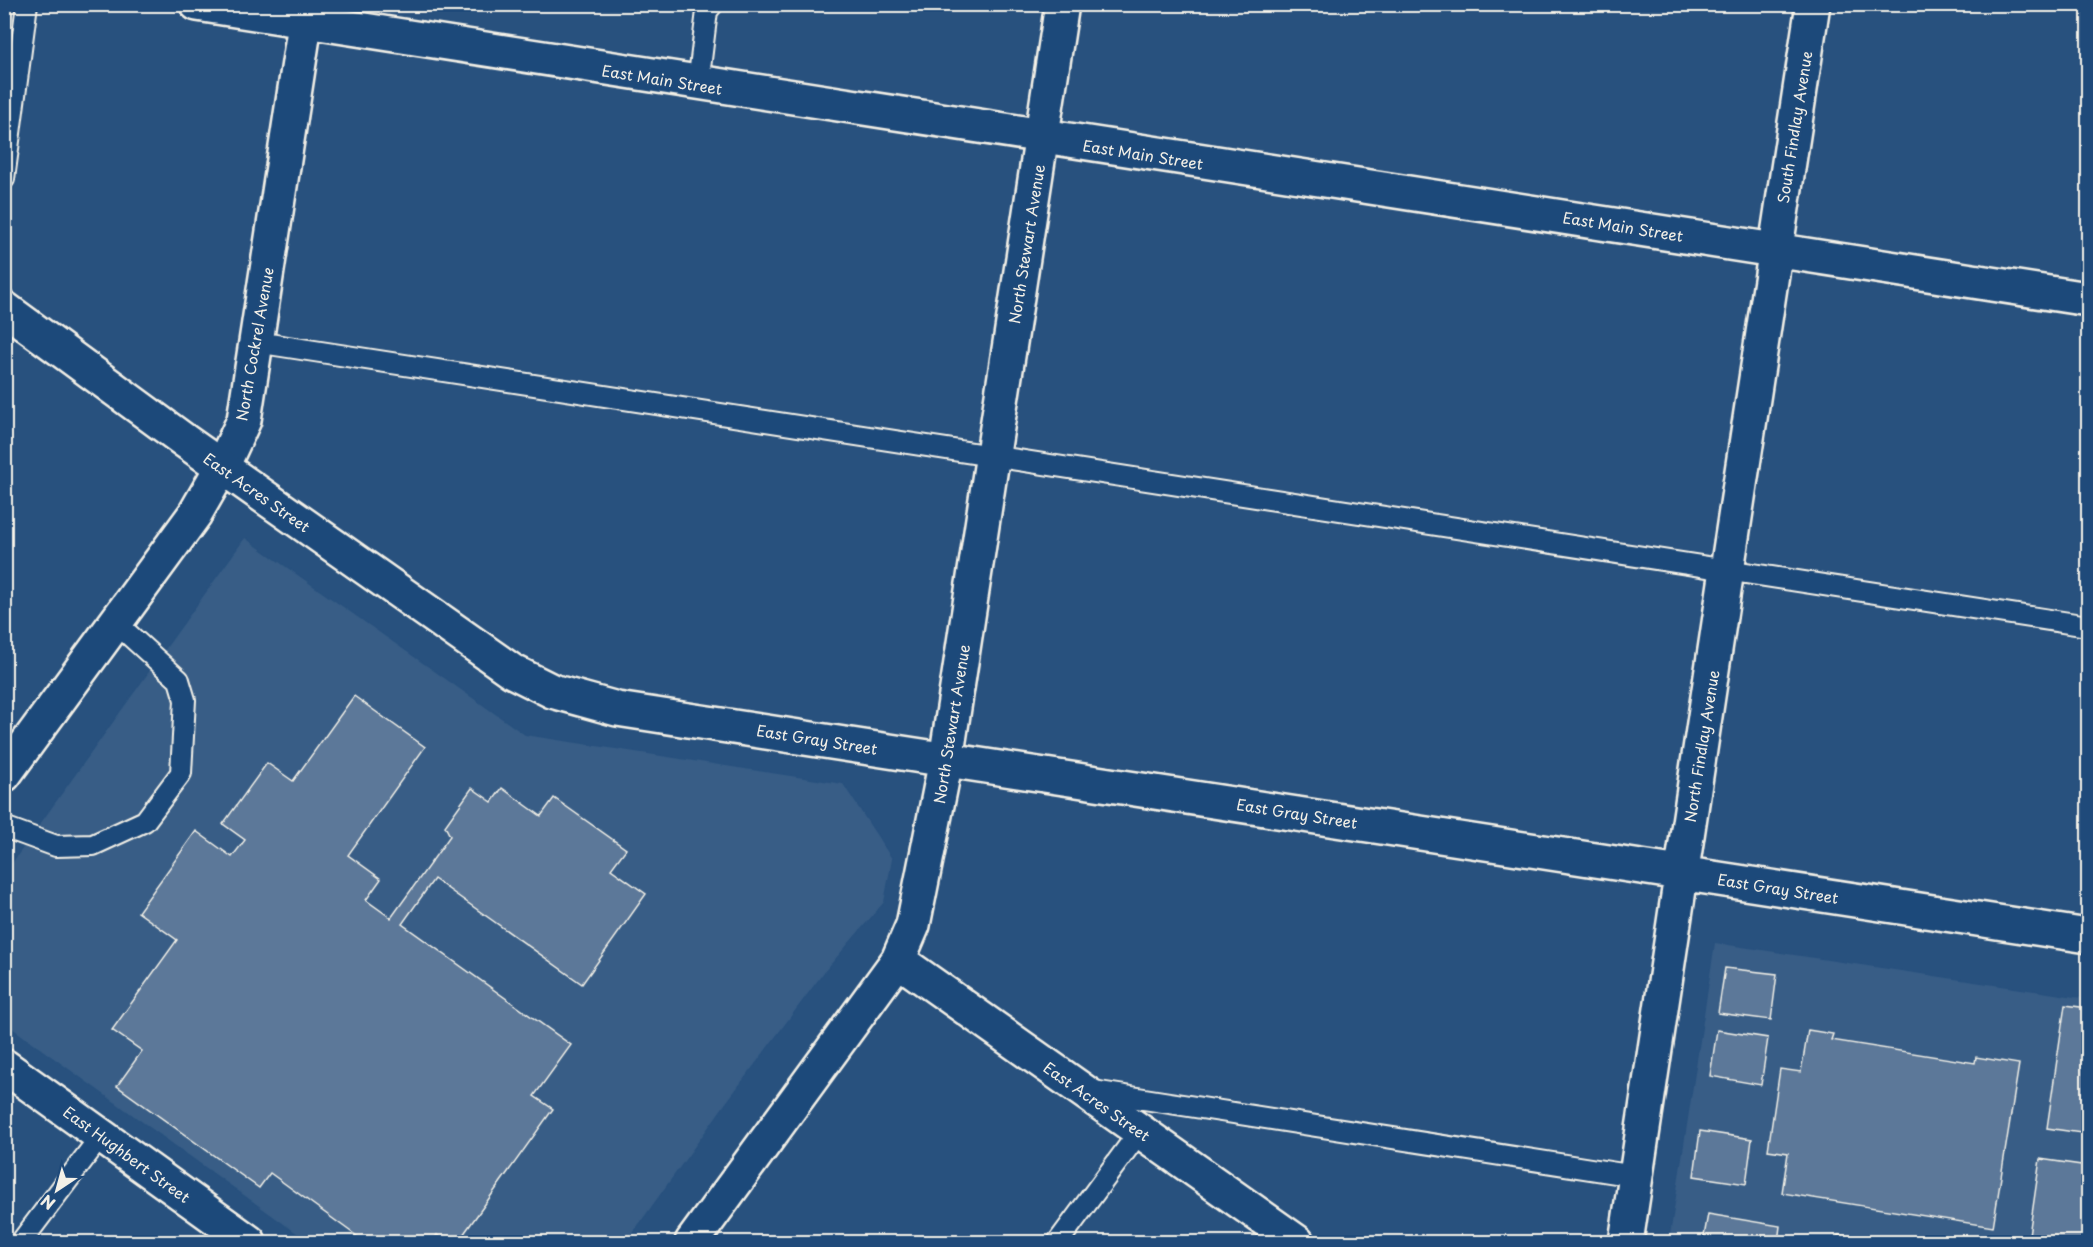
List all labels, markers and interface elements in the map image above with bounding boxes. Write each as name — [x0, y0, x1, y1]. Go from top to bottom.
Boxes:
street label: South Findlay Avenue — [1771, 49, 1817, 205]
street label: East Main Street — [600, 58, 724, 100]
street label: East Main Street — [1081, 133, 1205, 175]
street label: North Stewart Avenue — [1002, 163, 1050, 325]
street label: East Main Street — [1561, 205, 1685, 247]
street label: North Cockrel Avenue — [229, 265, 279, 423]
street label: East Acres Street — [199, 447, 315, 537]
street label: North Stewart Avenue — [927, 643, 975, 805]
street label: North Findlay Avenue — [1678, 668, 1724, 824]
street label: East Gray Street — [755, 718, 879, 760]
street label: East Gray Street — [1235, 792, 1359, 834]
street label: East Gray Street — [1716, 867, 1840, 909]
street label: East Acres Street — [1039, 1056, 1155, 1146]
street label: East Hughbert Street — [59, 1100, 195, 1208]
north arrow — [27, 1160, 87, 1220]
text: N — [35, 1190, 60, 1216]

